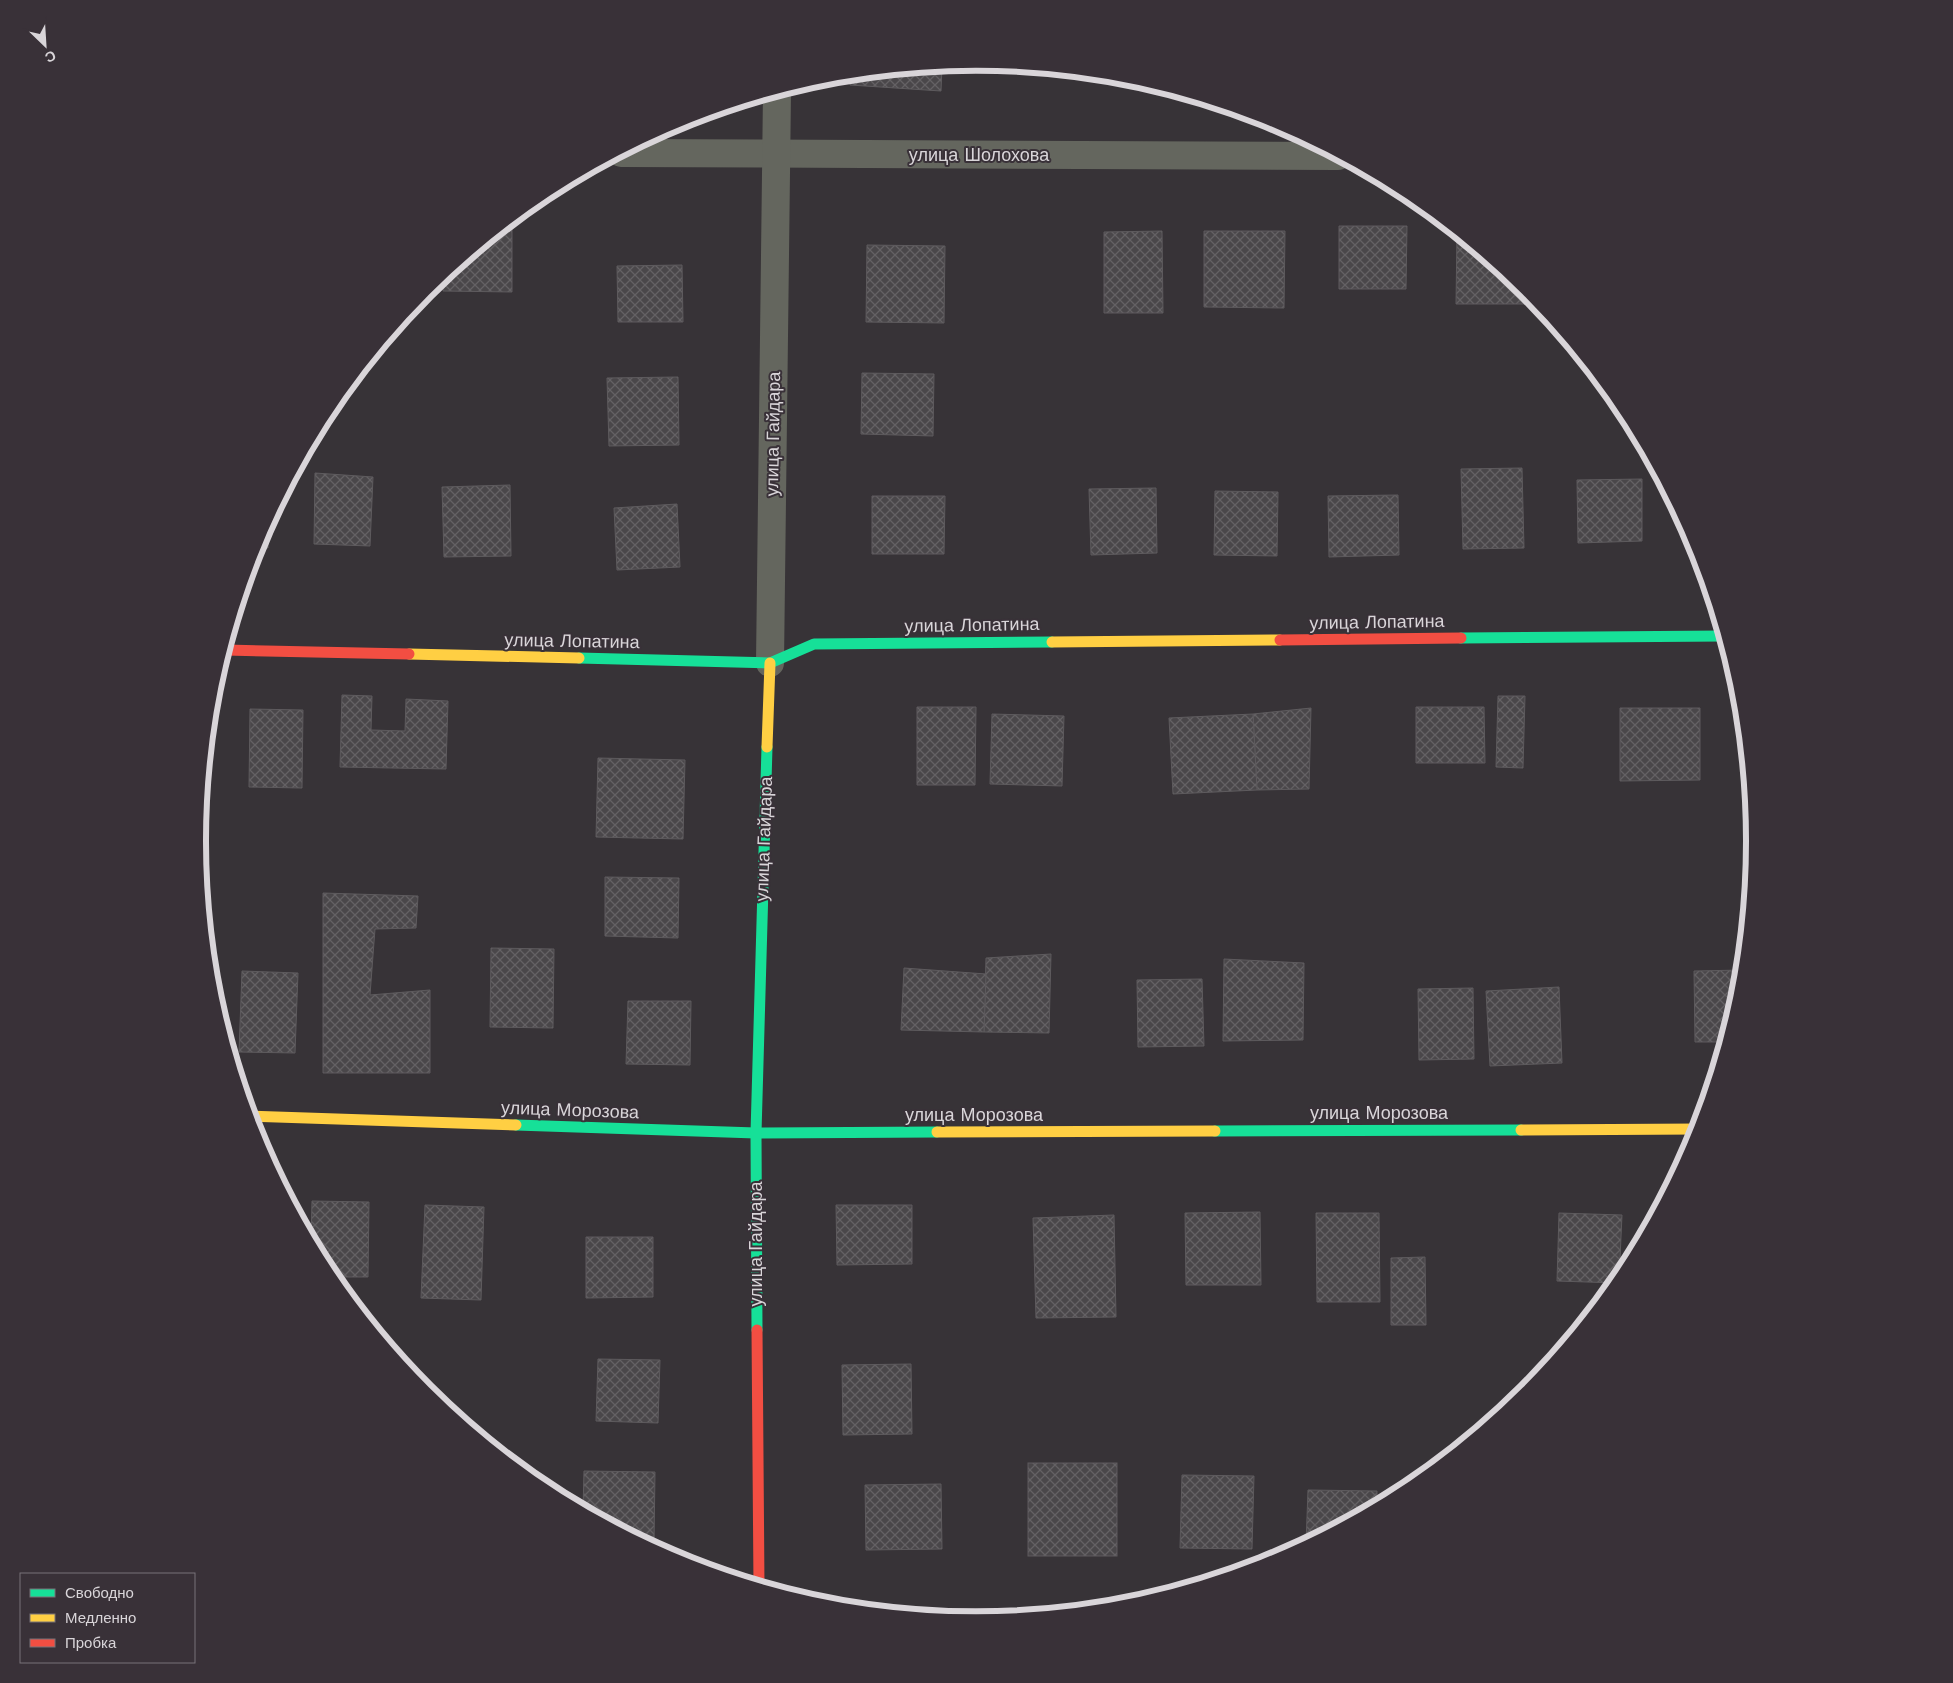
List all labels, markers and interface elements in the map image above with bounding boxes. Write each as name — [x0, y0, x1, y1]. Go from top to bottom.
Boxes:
north arrow — [20, 20, 70, 70]
text: С — [43, 47, 58, 66]
street label: улица Шолохова — [909, 144, 1050, 165]
street label: улица Гайдара — [761, 370, 784, 497]
street label: улица Лопатина — [1309, 610, 1446, 633]
street label: улица Лопатина — [904, 613, 1041, 636]
street label: улица Лопатина — [504, 629, 641, 652]
street label: улица Гайдара — [751, 775, 776, 902]
street label: улица Морозова — [501, 1097, 640, 1122]
street label: улица Морозова — [1310, 1102, 1449, 1123]
street label: улица Морозова — [905, 1104, 1044, 1125]
street label: улица Гайдара — [745, 1181, 766, 1306]
legend — [20, 1573, 195, 1663]
text: Свободно — [65, 1584, 134, 1602]
text: Медленно — [65, 1609, 136, 1627]
text: Пробка — [65, 1634, 117, 1652]

